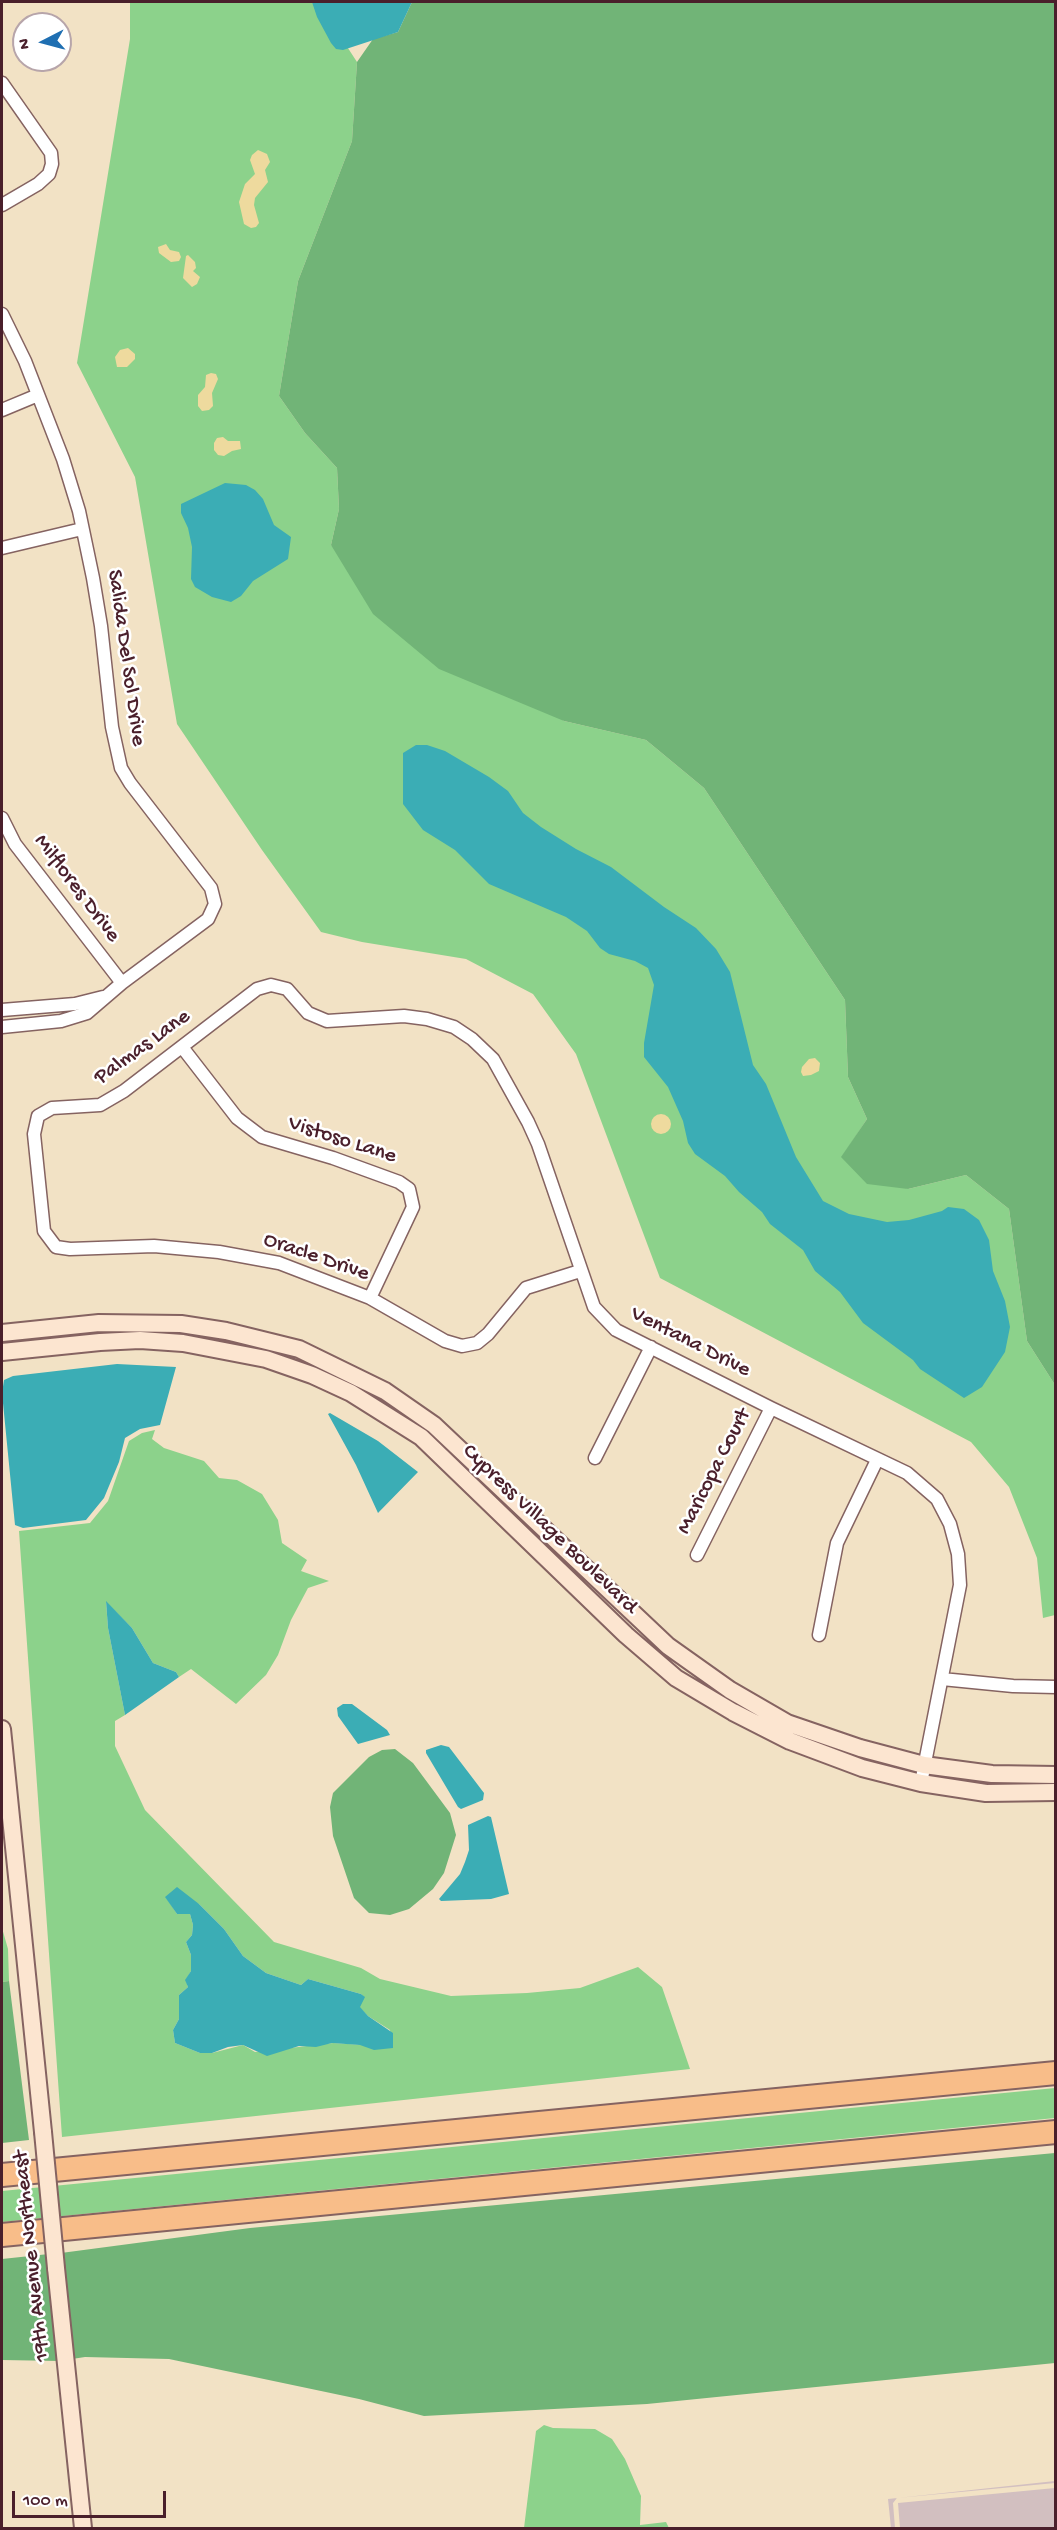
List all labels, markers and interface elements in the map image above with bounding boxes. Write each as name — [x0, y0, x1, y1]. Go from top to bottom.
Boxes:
north arrow — [12, 12, 72, 72]
text: N — [16, 38, 36, 50]
street label: Salida Del Sol Drive — [100, 568, 150, 748]
street label: Milflores Drive — [27, 830, 125, 948]
street label: Palmas Lane — [90, 1004, 196, 1092]
street label: Vistoso Lane — [285, 1111, 399, 1171]
street label: Oracle Drive — [260, 1228, 372, 1288]
street label: Ventana Drive — [626, 1301, 754, 1385]
street label: Maricopa Court — [672, 1405, 758, 1539]
street label: Cypress Village Boulevard — [456, 1439, 642, 1621]
street label: 19th Avenue Northeast — [9, 2149, 57, 2363]
scale bar — [15, 2479, 170, 2517]
text: 100 m — [23, 2491, 68, 2512]

